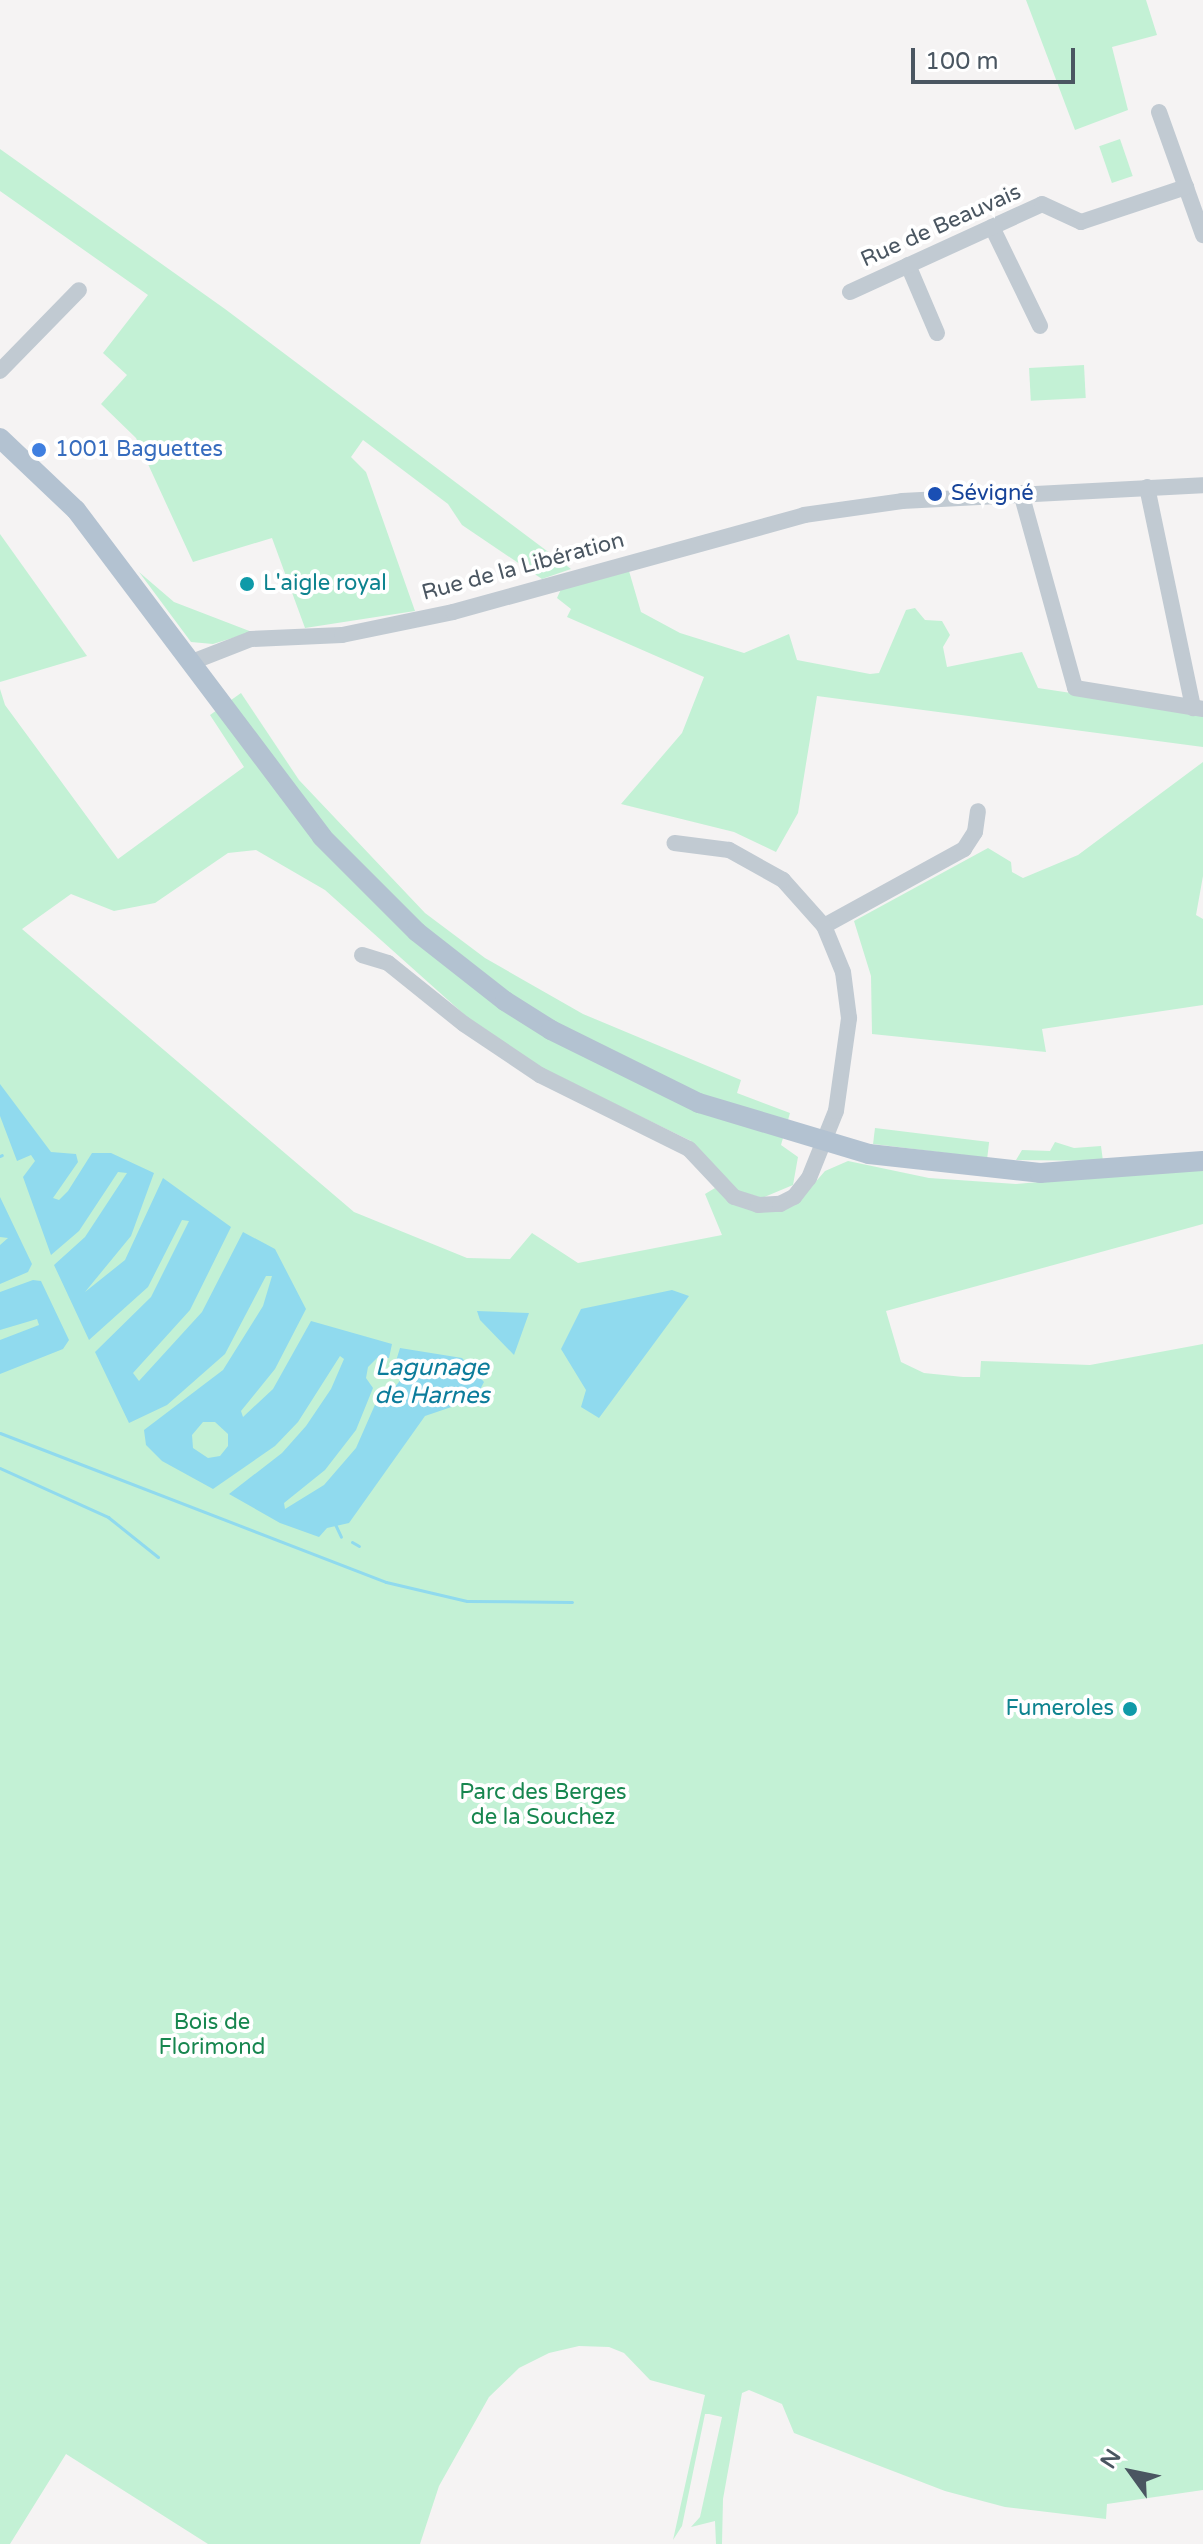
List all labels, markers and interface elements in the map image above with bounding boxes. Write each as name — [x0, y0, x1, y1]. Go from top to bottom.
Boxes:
scale bar — [915, 32, 1079, 82]
text: 100 m — [925, 47, 999, 76]
street label: Rue de Beauvais — [857, 179, 1025, 273]
place label: 1001 Baguettes — [55, 437, 223, 463]
marker: 1001 Baguettes — [30, 441, 48, 459]
place label: Sévigné — [951, 481, 1034, 507]
marker: Sévigné — [926, 485, 944, 503]
street label: Rue de la Libération — [419, 527, 627, 607]
place label: L'aigle royal — [263, 571, 387, 597]
marker: L'aigle royal — [238, 575, 256, 593]
water label: Lagunage de Harnes — [374, 1354, 490, 1410]
place label: Fumeroles — [1005, 1696, 1114, 1722]
marker: Fumeroles — [1121, 1700, 1139, 1718]
park label: Parc des Berges de la Souchez — [459, 1779, 627, 1830]
park label: Bois de Florimond — [159, 2009, 265, 2060]
north arrow — [1091, 2432, 1171, 2512]
text: N — [1095, 2444, 1127, 2473]

